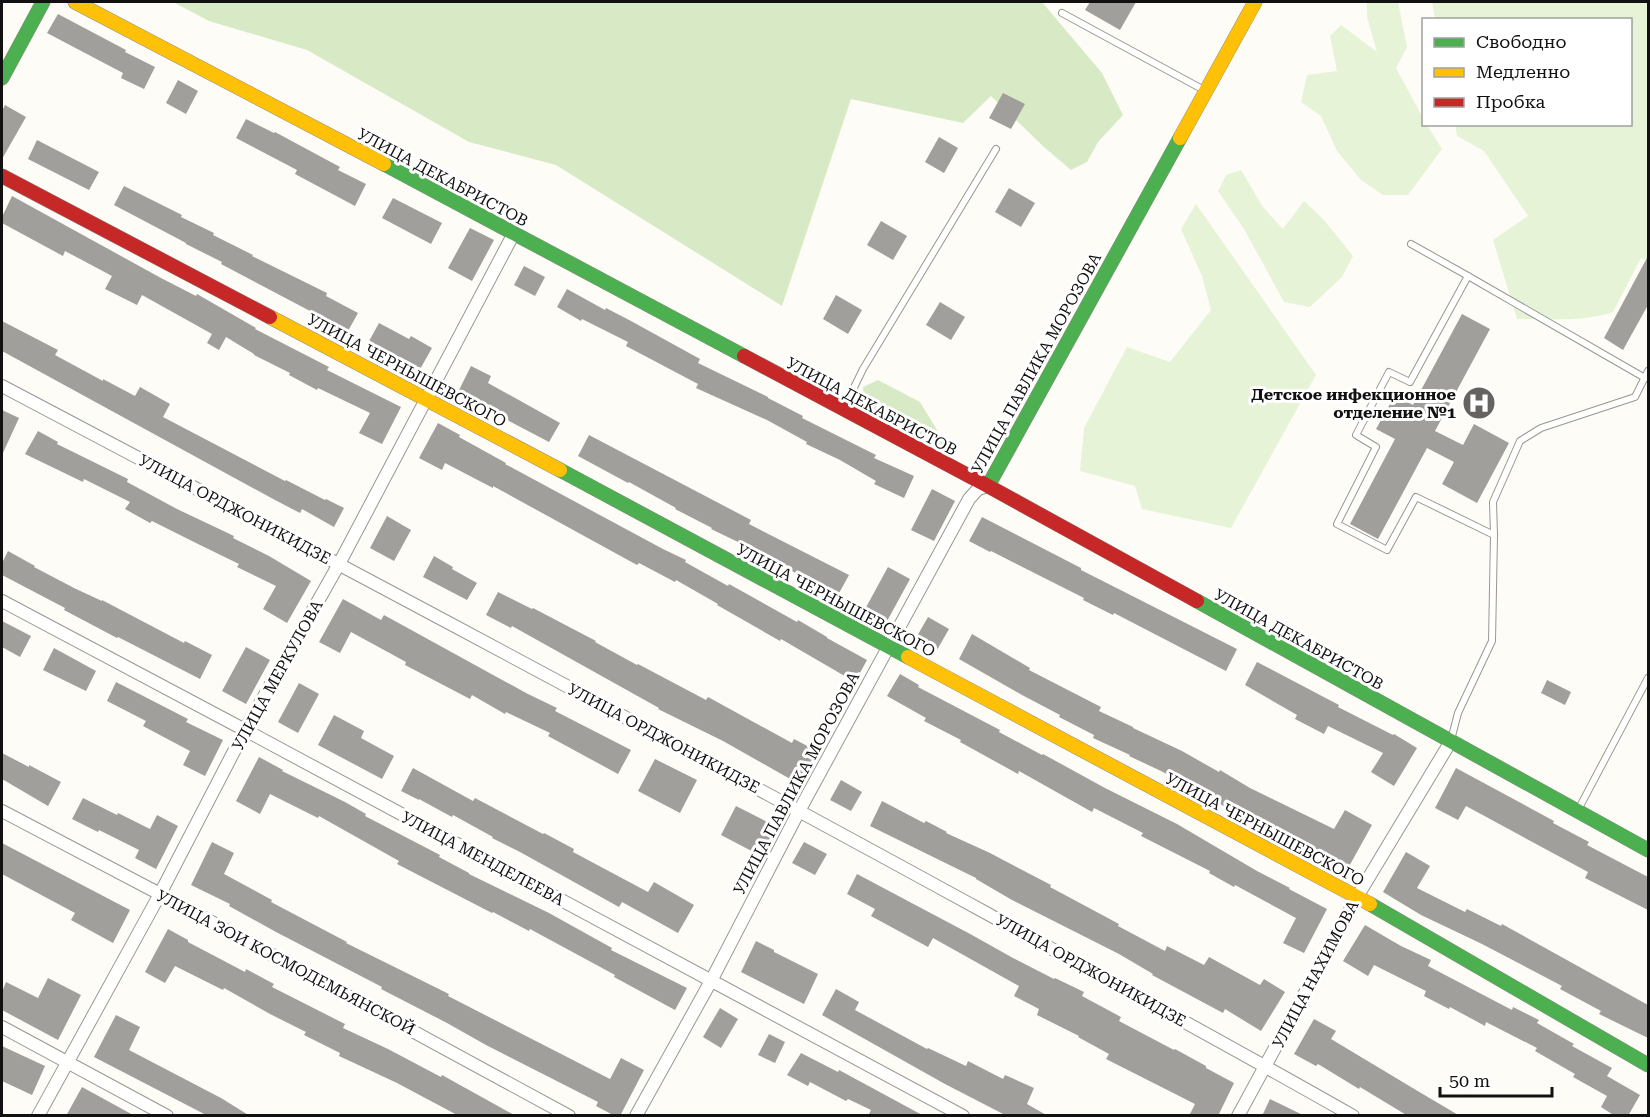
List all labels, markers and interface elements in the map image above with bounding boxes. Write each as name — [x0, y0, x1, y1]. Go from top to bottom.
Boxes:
legend — [1422, 18, 1632, 126]
text: Свободно — [1476, 31, 1566, 52]
text: Медленно — [1476, 61, 1570, 82]
text: Пробка — [1476, 91, 1545, 112]
street label: УЛИЦА ДЕКАБРИСТОВ — [354, 124, 531, 231]
street label: УЛИЦА ПАВЛИКА МОРОЗОВА — [968, 249, 1106, 477]
street label: УЛИЦА ЧЕРНЫШЕВСКОГО — [304, 310, 510, 431]
street label: УЛИЦА ДЕКАБРИСТОВ — [783, 353, 960, 460]
place label: Детское инфекционное отделение №1 — [1251, 385, 1456, 422]
hospital icon: Детское инфекционное отделение №1 — [1461, 385, 1497, 421]
street label: УЛИЦА ОРДЖОНИКИДЗЕ — [135, 451, 334, 568]
street label: УЛИЦА ЧЕРНЫШЕВСКОГО — [733, 540, 939, 661]
street label: УЛИЦА ДЕКАБРИСТОВ — [1211, 585, 1387, 694]
street label: УЛИЦА МЕРКУЛОВА — [228, 596, 327, 754]
street label: УЛИЦА ПАВЛИКА МОРОЗОВА — [730, 668, 864, 898]
street label: УЛИЦА ОРДЖОНИКИДЗЕ — [564, 680, 763, 797]
street label: УЛИЦА ЧЕРНЫШЕВСКОГО — [1162, 769, 1368, 890]
street label: УЛИЦА МЕНДЕЛЕЕВА — [398, 807, 568, 910]
street label: УЛИЦА ЗОИ КОСМОДЕМЬЯНСКОЙ — [153, 886, 418, 1039]
street label: УЛИЦА НАХИМОВА — [1268, 896, 1363, 1051]
street label: УЛИЦА ОРДЖОНИКИДЗЕ — [992, 910, 1189, 1031]
scale bar — [1440, 1060, 1552, 1098]
text: 50 m — [1449, 1070, 1490, 1091]

